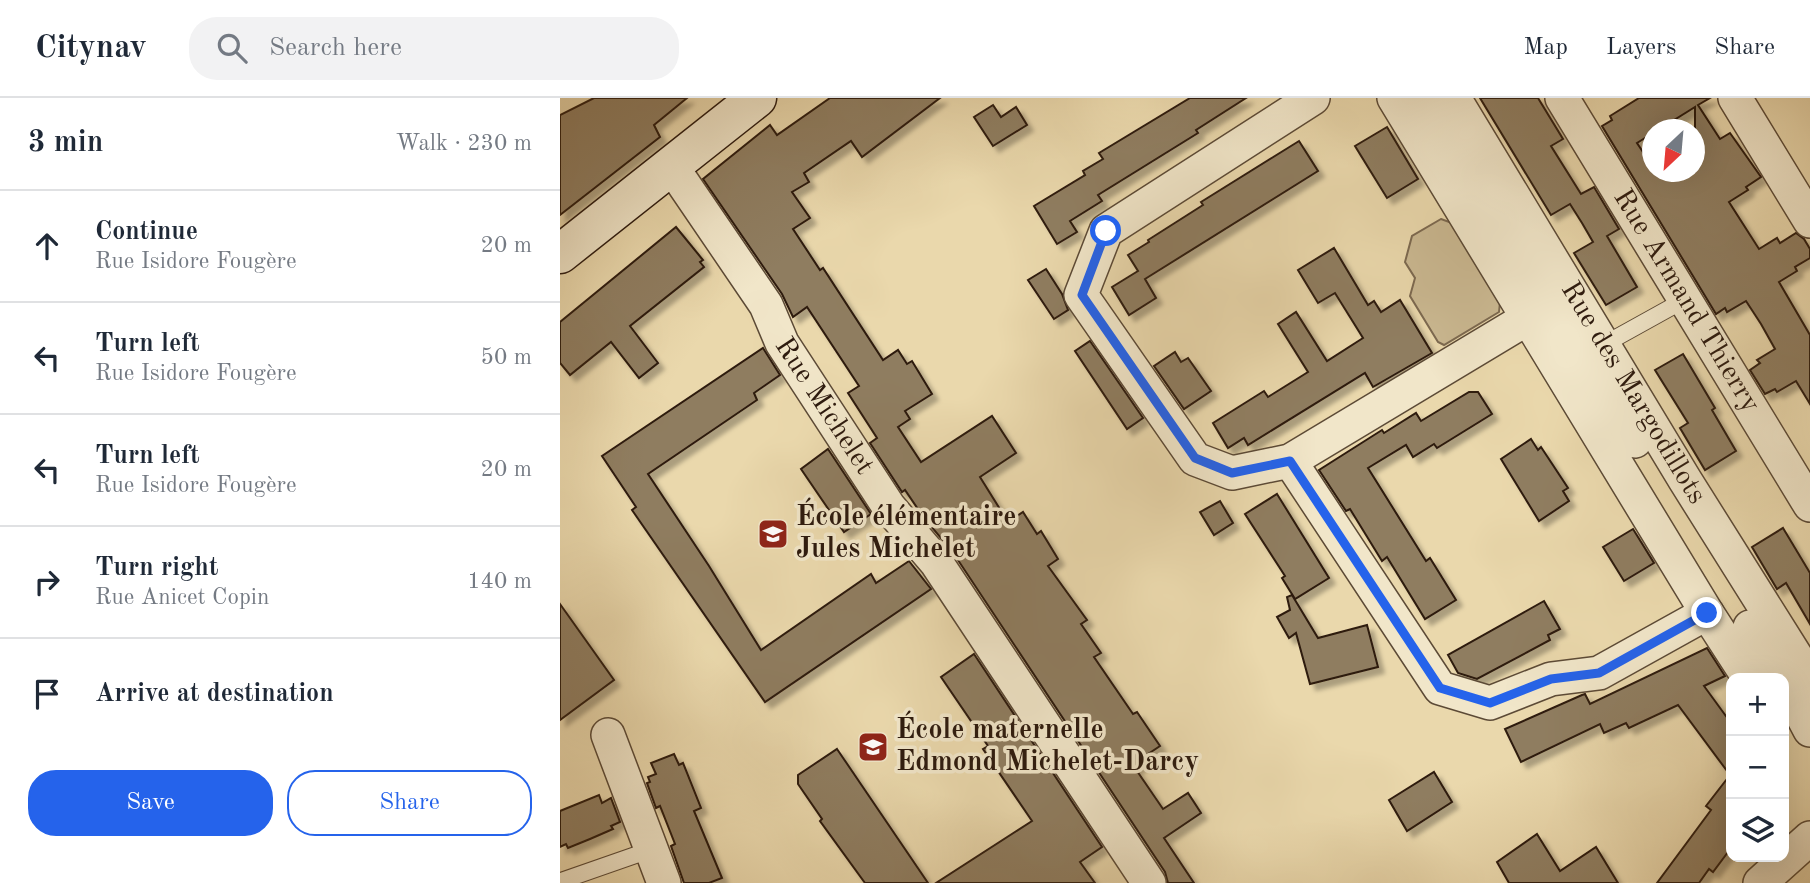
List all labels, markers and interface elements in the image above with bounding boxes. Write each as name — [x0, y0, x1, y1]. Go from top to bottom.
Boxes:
search box — [189, 17, 679, 80]
icon: search — [213, 29, 251, 67]
text: Citynav — [35, 32, 147, 65]
text: Search here — [269, 35, 402, 61]
text: Map — [1524, 36, 1568, 60]
text: Layers — [1606, 36, 1676, 60]
text: Share — [1714, 36, 1775, 60]
north arrow — [1642, 119, 1705, 182]
text: 3 min — [28, 128, 103, 158]
text: Walk · 230 m — [396, 132, 532, 155]
street label: Rue Armand Thierry — [1607, 185, 1764, 418]
route start — [1090, 215, 1121, 246]
text: Continue — [95, 219, 198, 245]
icon: ahead — [28, 227, 66, 265]
text: 20 m — [481, 234, 532, 257]
text: Rue Isidore Fougère — [95, 250, 296, 273]
street label: Rue des Margodillots — [1555, 277, 1711, 509]
text: Turn left — [95, 331, 200, 357]
street label: Rue Michelet — [769, 333, 878, 480]
icon: left — [28, 339, 66, 377]
text: 50 m — [481, 346, 532, 369]
text: Rue Isidore Fougère — [95, 362, 296, 385]
text: Turn left — [95, 443, 200, 469]
icon: left — [28, 451, 66, 489]
text: 20 m — [481, 458, 532, 481]
text: Rue Isidore Fougère — [95, 474, 296, 497]
place label: École élémentaire Jules Michelet — [796, 497, 1017, 564]
school or university icon: École élémentaire Jules Michelet — [756, 517, 790, 551]
text: Turn right — [95, 555, 218, 581]
icon: right — [28, 563, 66, 601]
text: 140 m — [467, 570, 532, 593]
text: Rue Anicet Copin — [95, 586, 269, 609]
route end — [1691, 597, 1722, 628]
map controls — [1726, 673, 1789, 862]
button: + — [1726, 673, 1789, 736]
icon: arrive — [28, 675, 66, 713]
text: Arrive at destination — [95, 681, 334, 707]
place label: École maternelle Edmond Michelet-Darcy — [896, 710, 1199, 777]
school or university icon: École maternelle Edmond Michelet-Darcy — [856, 730, 890, 764]
button: − — [1726, 736, 1789, 799]
button: Save — [28, 770, 273, 836]
button: Share — [287, 770, 532, 836]
button: layers — [1726, 799, 1789, 862]

